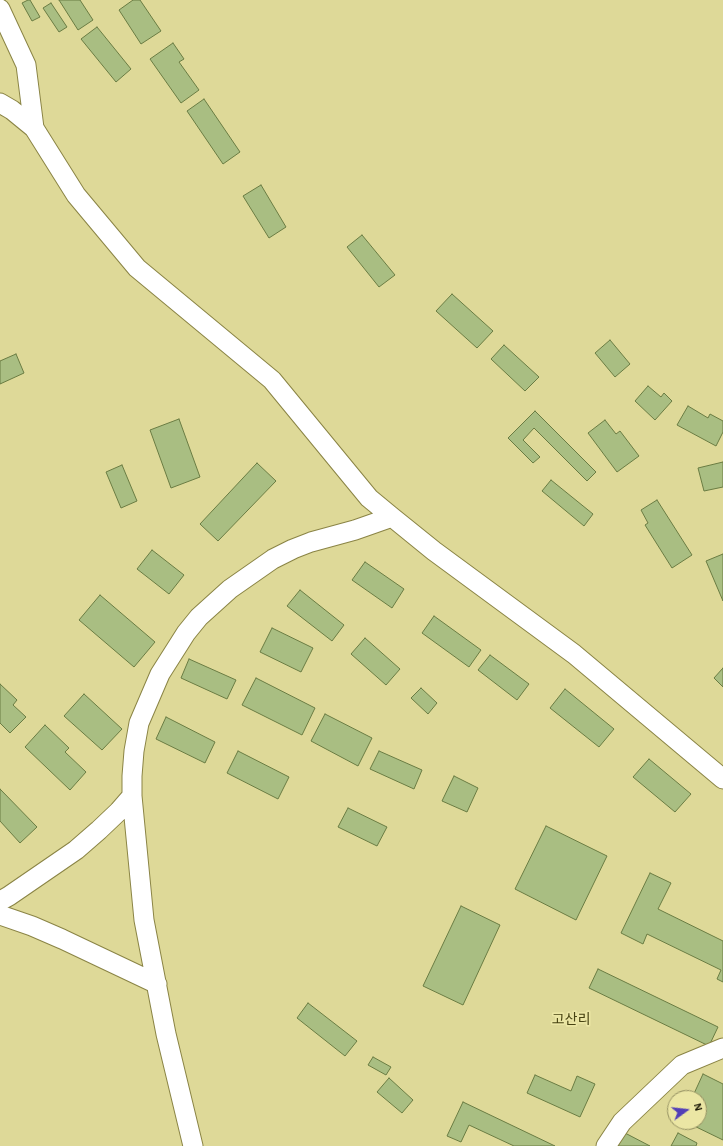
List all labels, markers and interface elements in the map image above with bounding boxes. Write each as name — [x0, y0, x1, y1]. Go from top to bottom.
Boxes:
district label: 고산리 — [552, 1012, 590, 1028]
north arrow — [667, 1090, 707, 1130]
text: N — [692, 1102, 704, 1112]

